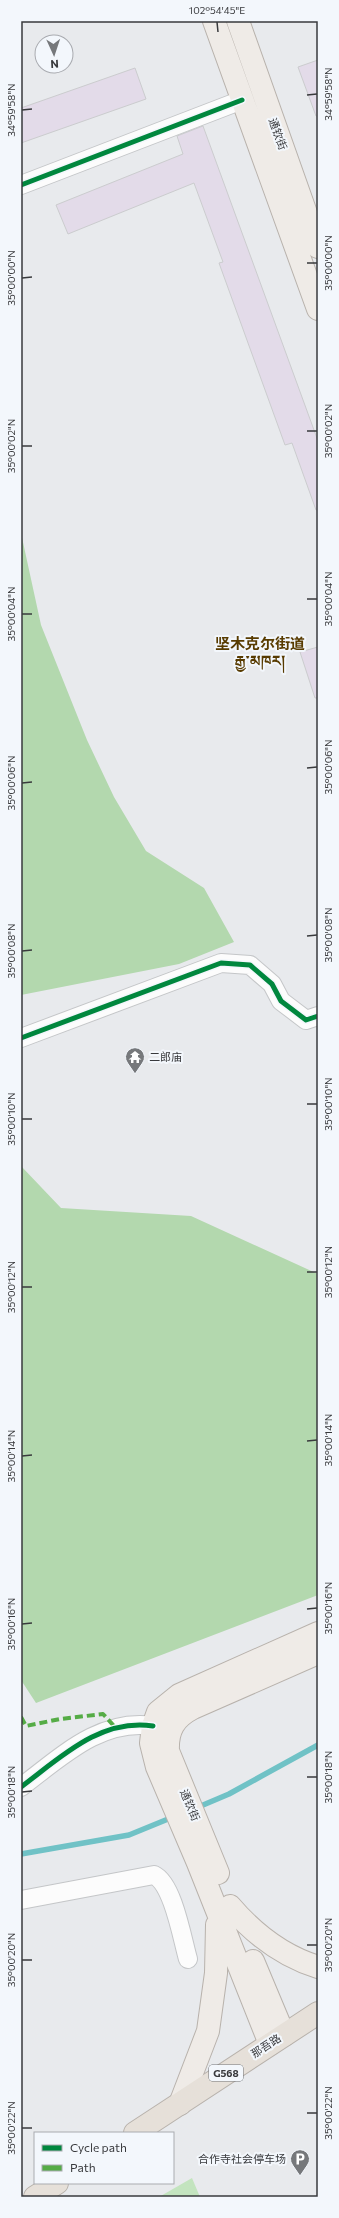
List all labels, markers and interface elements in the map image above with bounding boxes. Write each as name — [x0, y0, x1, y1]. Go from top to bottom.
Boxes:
text: 102°54'45"E — [189, 4, 245, 16]
north arrow — [34, 34, 74, 74]
text: N — [50, 58, 59, 71]
text: 34°59'58"N — [322, 67, 334, 121]
text: 34°59'58"N — [5, 83, 17, 137]
street label: 通钦街 — [267, 116, 290, 152]
text: 35°00'00"N — [322, 235, 334, 291]
text: 35°00'00"N — [5, 250, 17, 306]
text: 35°00'02"N — [322, 404, 334, 458]
text: 35°00'02"N — [5, 419, 17, 473]
text: 35°00'04"N — [322, 571, 334, 627]
text: 35°00'04"N — [5, 586, 17, 642]
district label: 坚木克尔街道 རྒྱ་མཁར། — [215, 634, 305, 674]
text: 35°00'06"N — [322, 739, 334, 795]
text: 35°00'06"N — [5, 755, 17, 811]
text: 35°00'08"N — [322, 907, 334, 963]
text: 35°00'08"N — [5, 923, 17, 979]
temple icon: 二郎庙 — [124, 1046, 146, 1074]
place label: 二郎庙 — [149, 1050, 182, 1063]
text: 35°00'10"N — [322, 1077, 334, 1131]
text: 35°00'10"N — [5, 1092, 17, 1146]
text: 35°00'12"N — [322, 1246, 334, 1298]
text: 35°00'12"N — [5, 1261, 17, 1313]
text: 35°00'14"N — [322, 1414, 334, 1466]
text: 35°00'14"N — [5, 1430, 17, 1482]
text: 35°00'16"N — [322, 1582, 334, 1634]
text: 35°00'16"N — [5, 1598, 17, 1650]
text: 35°00'18"N — [322, 1751, 334, 1803]
text: 35°00'18"N — [5, 1766, 17, 1818]
street label: 通钦街 — [178, 1787, 203, 1823]
text: 35°00'20"N — [322, 1918, 334, 1972]
text: 35°00'20"N — [5, 1933, 17, 1987]
street label: 那吾路 — [248, 2031, 283, 2060]
road number: G568 — [209, 2065, 243, 2081]
text: 35°00'22"N — [322, 2086, 334, 2140]
text: 35°00'22"N — [5, 2101, 17, 2155]
legend — [34, 2132, 174, 2184]
text: Cycle path — [70, 2140, 127, 2154]
parking icon: 合作寺社会停车场 — [289, 2148, 311, 2176]
place label: 合作寺社会停车场 — [198, 2152, 286, 2165]
text: Path — [70, 2160, 96, 2174]

